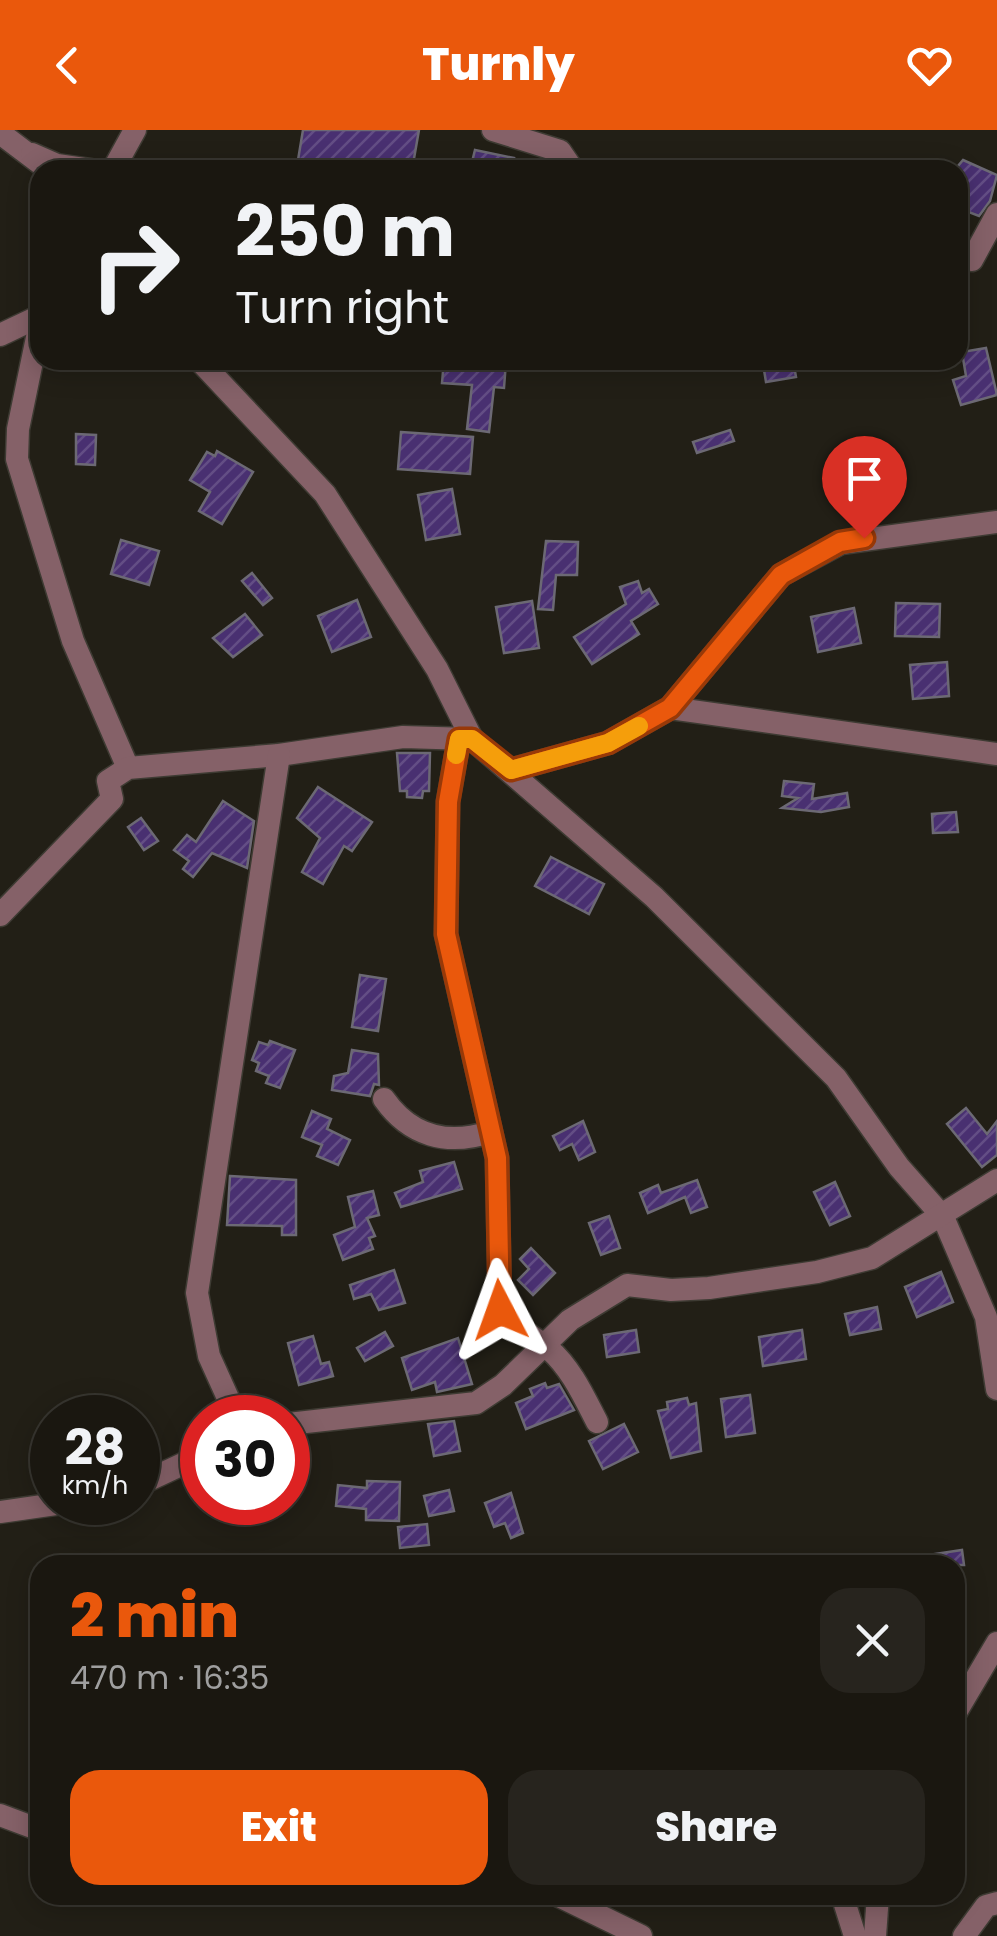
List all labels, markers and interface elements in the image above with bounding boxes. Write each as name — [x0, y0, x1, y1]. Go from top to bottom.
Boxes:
text: Turnly — [422, 33, 575, 96]
icon: back — [40, 38, 95, 93]
icon: heart — [902, 38, 957, 93]
text: 250 m — [235, 182, 455, 281]
icon: right — [70, 200, 200, 330]
text: Turn right — [235, 276, 449, 339]
pin — [822, 436, 907, 539]
icon: arrive — [837, 451, 892, 506]
position arrow — [448, 1258, 552, 1362]
speed limit sign: 30 — [180, 1395, 310, 1525]
text: 28 — [65, 1412, 125, 1483]
text: km/h — [62, 1468, 128, 1503]
text: 2 min — [70, 1574, 239, 1658]
button: close — [820, 1588, 925, 1693]
text: 470 m · 16:35 — [70, 1655, 269, 1700]
button: Exit — [70, 1770, 488, 1885]
button: Share — [508, 1770, 925, 1885]

